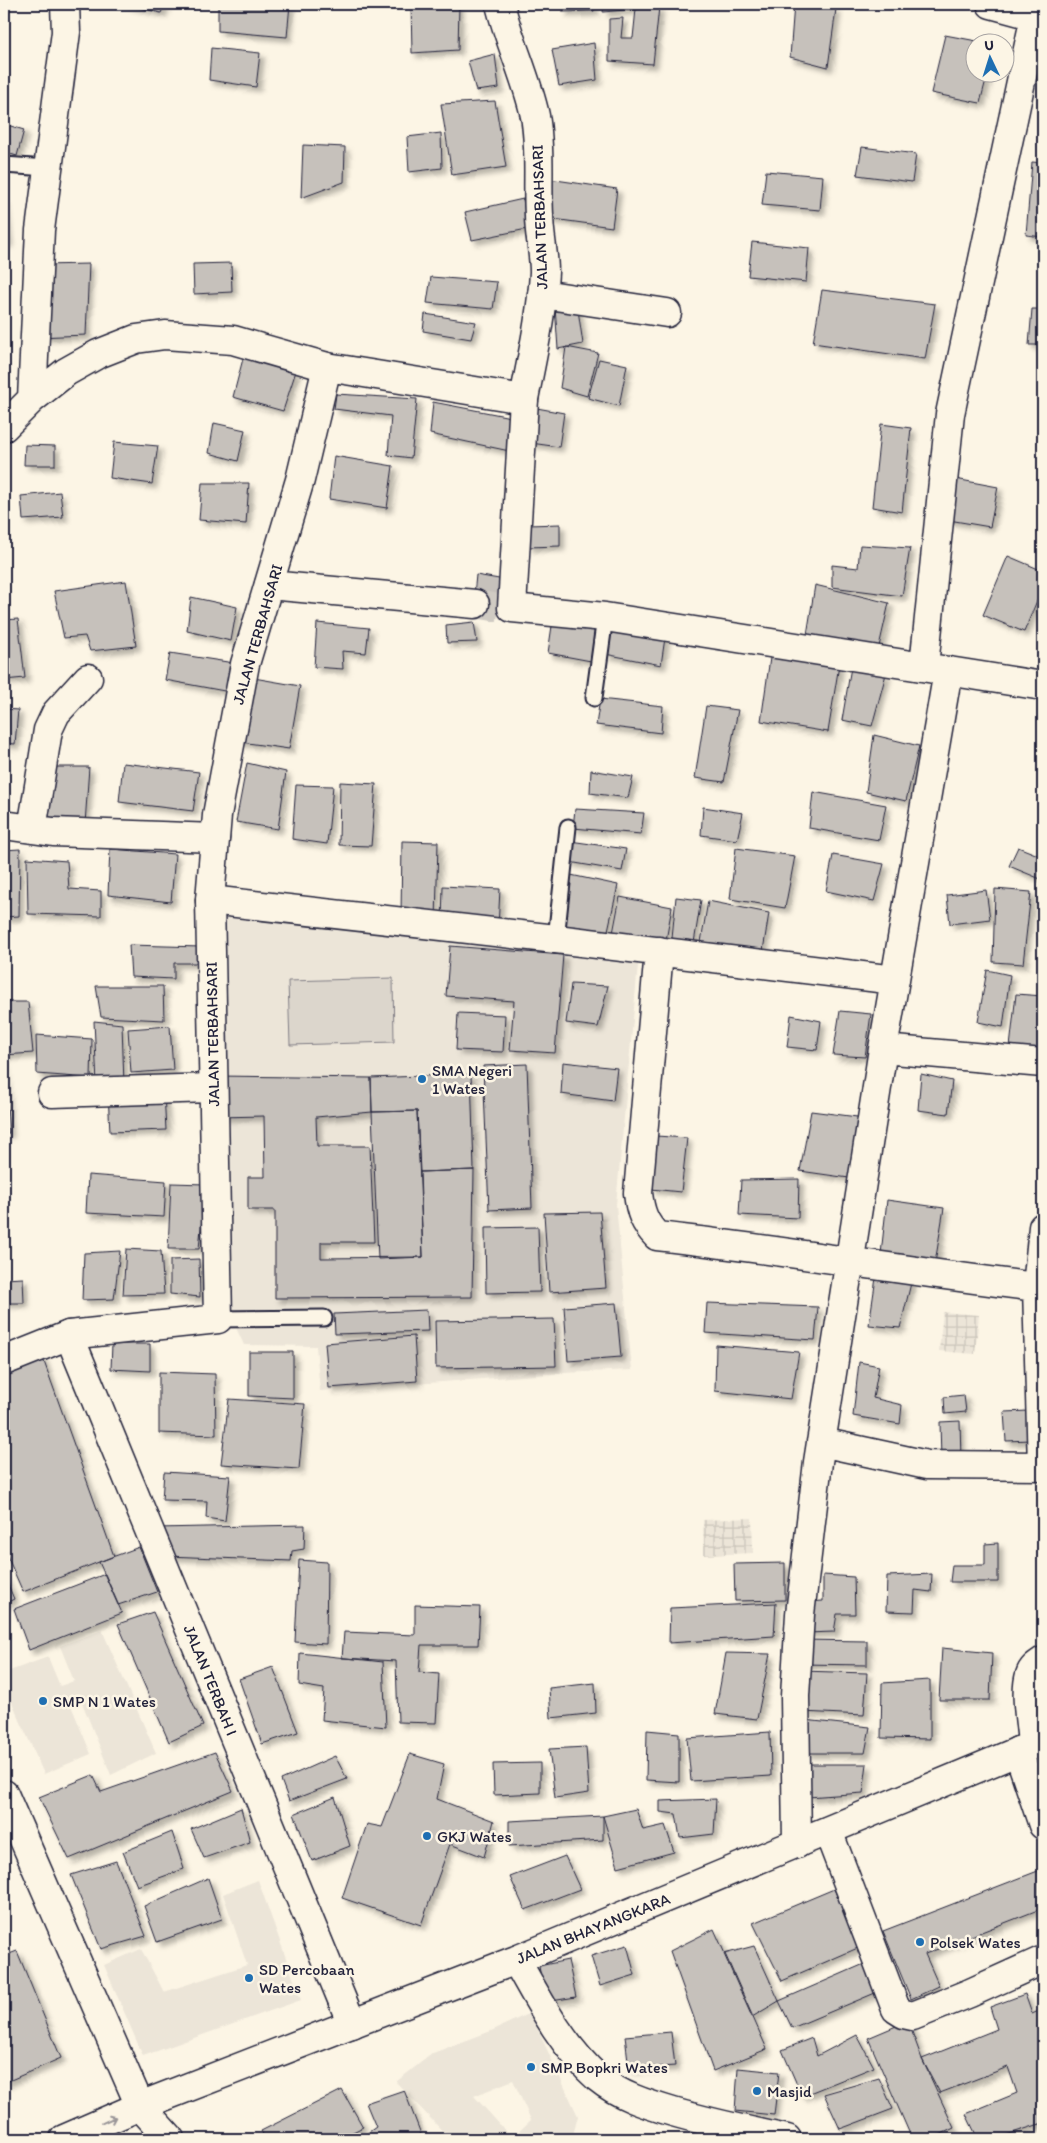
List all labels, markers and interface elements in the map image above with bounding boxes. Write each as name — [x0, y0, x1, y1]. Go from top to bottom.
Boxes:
north arrow — [964, 32, 1014, 82]
text: U — [984, 37, 994, 54]
street label: JALAN TERBAHSARI — [527, 144, 552, 290]
street label: JALAN TERBAHSARI — [228, 562, 287, 707]
street label: JALAN TERBAHSARI — [202, 961, 223, 1107]
place label: SMA Negeri 1 Wates — [432, 1061, 512, 1098]
marker: SMA Negeri 1 Wates — [416, 1073, 428, 1085]
street label: JALAN TERBAH I — [180, 1622, 241, 1738]
place label: SMP N 1 Wates — [53, 1692, 156, 1711]
marker: SMP N 1 Wates — [37, 1695, 49, 1707]
place label: GKJ Wates — [437, 1827, 512, 1846]
marker: GKJ Wates — [421, 1830, 433, 1842]
street label: JALAN BHAYANGKARA — [514, 1889, 673, 1968]
place label: Polsek Wates — [930, 1933, 1021, 1952]
marker: Polsek Wates — [914, 1936, 926, 1948]
place label: SD Percobaan Wates — [259, 1960, 355, 1997]
marker: SD Percobaan Wates — [243, 1972, 255, 1984]
place label: SMP Bopkri Wates — [541, 2058, 668, 2077]
marker: SMP Bopkri Wates — [525, 2061, 537, 2073]
place label: Masjid — [767, 2082, 812, 2101]
marker: Masjid — [751, 2085, 763, 2097]
one-way arrow — [101, 2114, 116, 2124]

